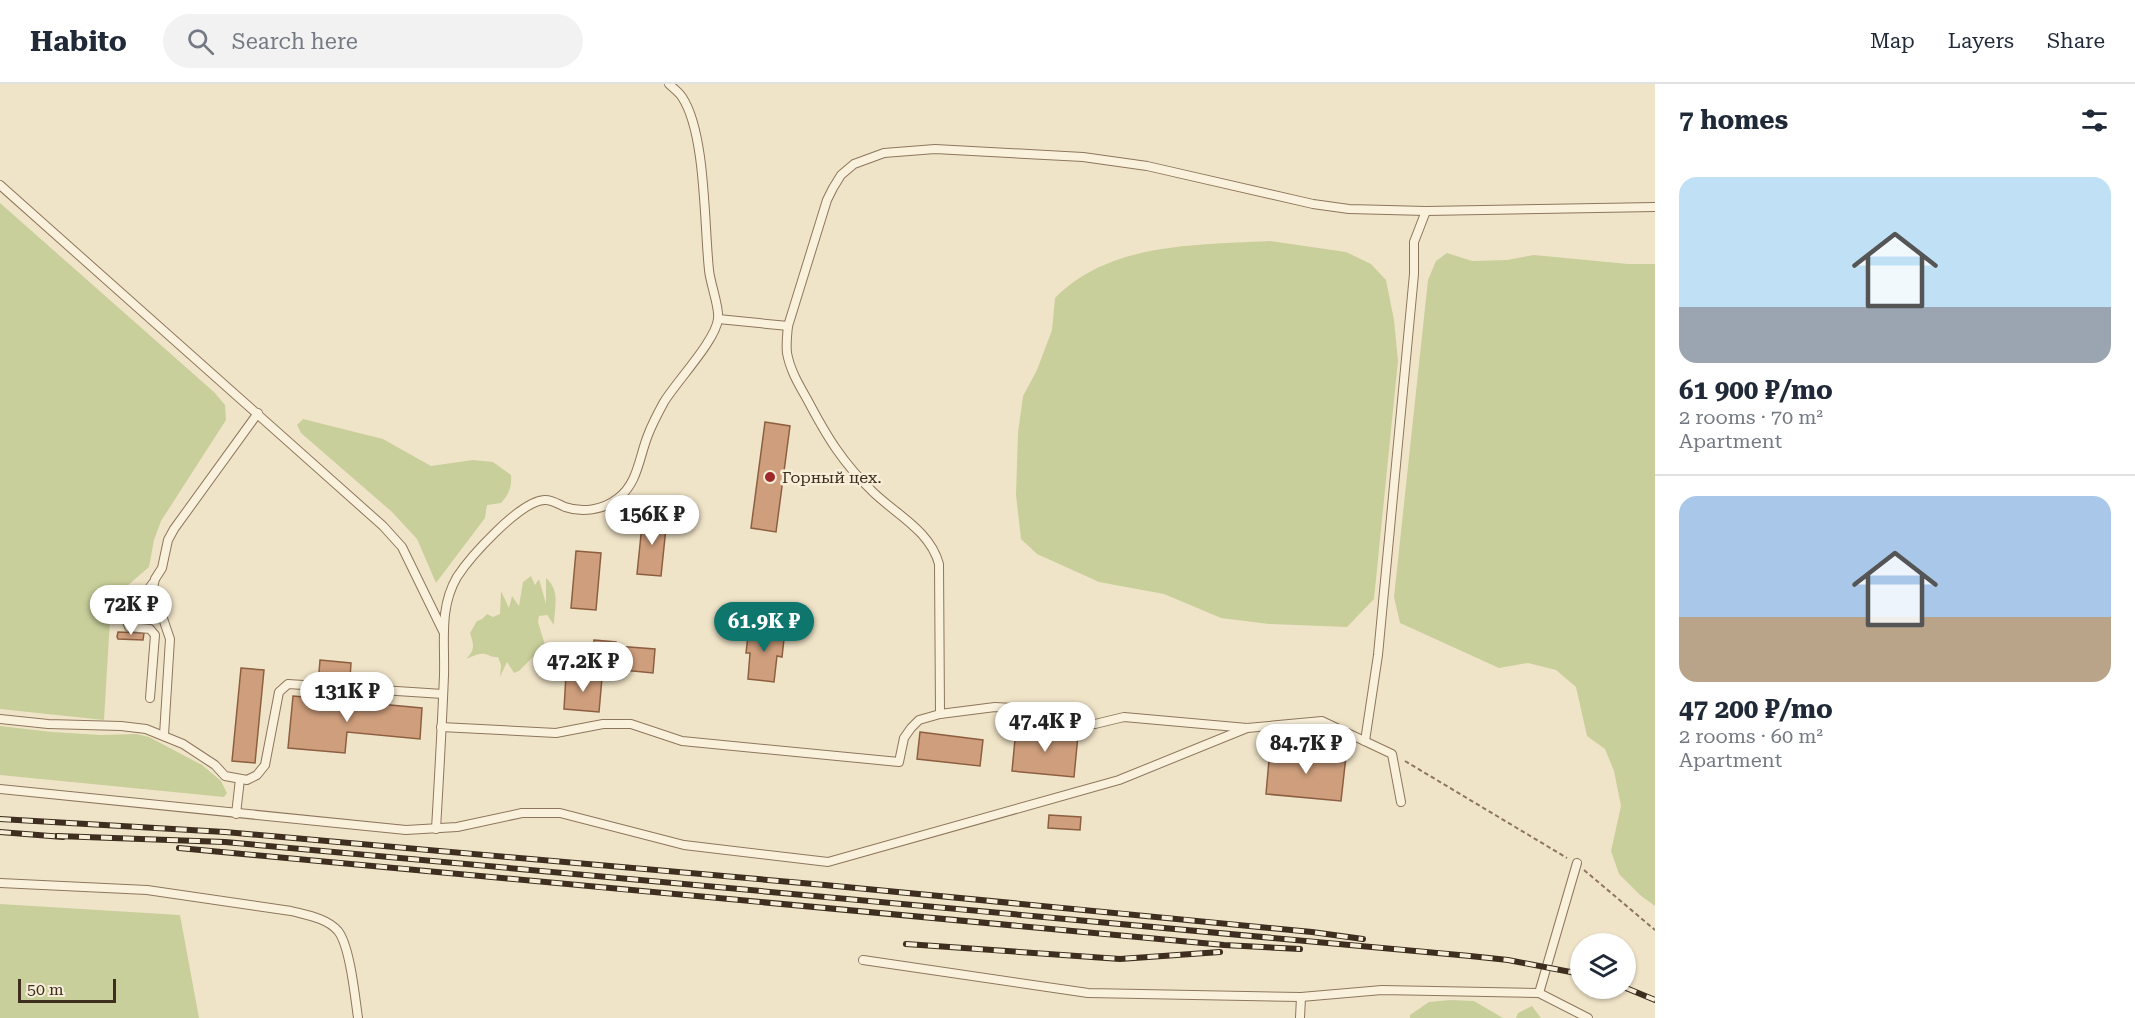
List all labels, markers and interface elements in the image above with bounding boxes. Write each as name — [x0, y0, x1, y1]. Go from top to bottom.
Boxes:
search box — [163, 14, 583, 68]
text: Habito — [30, 25, 127, 58]
icon: search — [184, 25, 217, 58]
text: Search here — [232, 29, 358, 54]
text: Map — [1870, 29, 1915, 53]
text: Layers — [1948, 29, 2014, 53]
text: Share — [2047, 29, 2105, 53]
icon: filters — [2078, 104, 2111, 137]
text: 7 homes — [1679, 105, 1788, 135]
icon: home — [1841, 216, 1949, 324]
text: 61 900 ₽/mo — [1679, 375, 1833, 405]
text: 2 rooms · 70 m² — [1679, 405, 1823, 429]
text: Apartment — [1679, 429, 1782, 453]
place label: Горный цех. — [782, 468, 882, 487]
marker: Горный цех. — [763, 470, 777, 484]
pin: 156K ₽ — [603, 495, 701, 546]
text: 156K ₽ — [619, 502, 685, 526]
icon: home — [1841, 535, 1949, 643]
pin: 72K ₽ — [89, 585, 173, 636]
text: 72K ₽ — [104, 592, 158, 616]
pin: 61.9K ₽ — [709, 602, 819, 653]
text: 61.9K ₽ — [728, 609, 800, 633]
pin: 47.2K ₽ — [528, 642, 638, 693]
text: 47.2K ₽ — [547, 649, 619, 673]
pin: 131K ₽ — [298, 672, 396, 723]
text: 131K ₽ — [314, 679, 380, 703]
text: 47 200 ₽/mo — [1679, 694, 1833, 724]
pin: 47.4K ₽ — [990, 702, 1100, 753]
text: 47.4K ₽ — [1009, 709, 1081, 733]
pin: 84.7K ₽ — [1251, 724, 1361, 775]
text: 2 rooms · 60 m² — [1679, 724, 1823, 748]
text: 84.7K ₽ — [1270, 731, 1342, 755]
text: Apartment — [1679, 748, 1782, 772]
map controls — [1570, 933, 1636, 999]
button: layers — [1570, 933, 1636, 999]
scale bar — [18, 976, 116, 1004]
text: 50 m — [27, 980, 64, 999]

